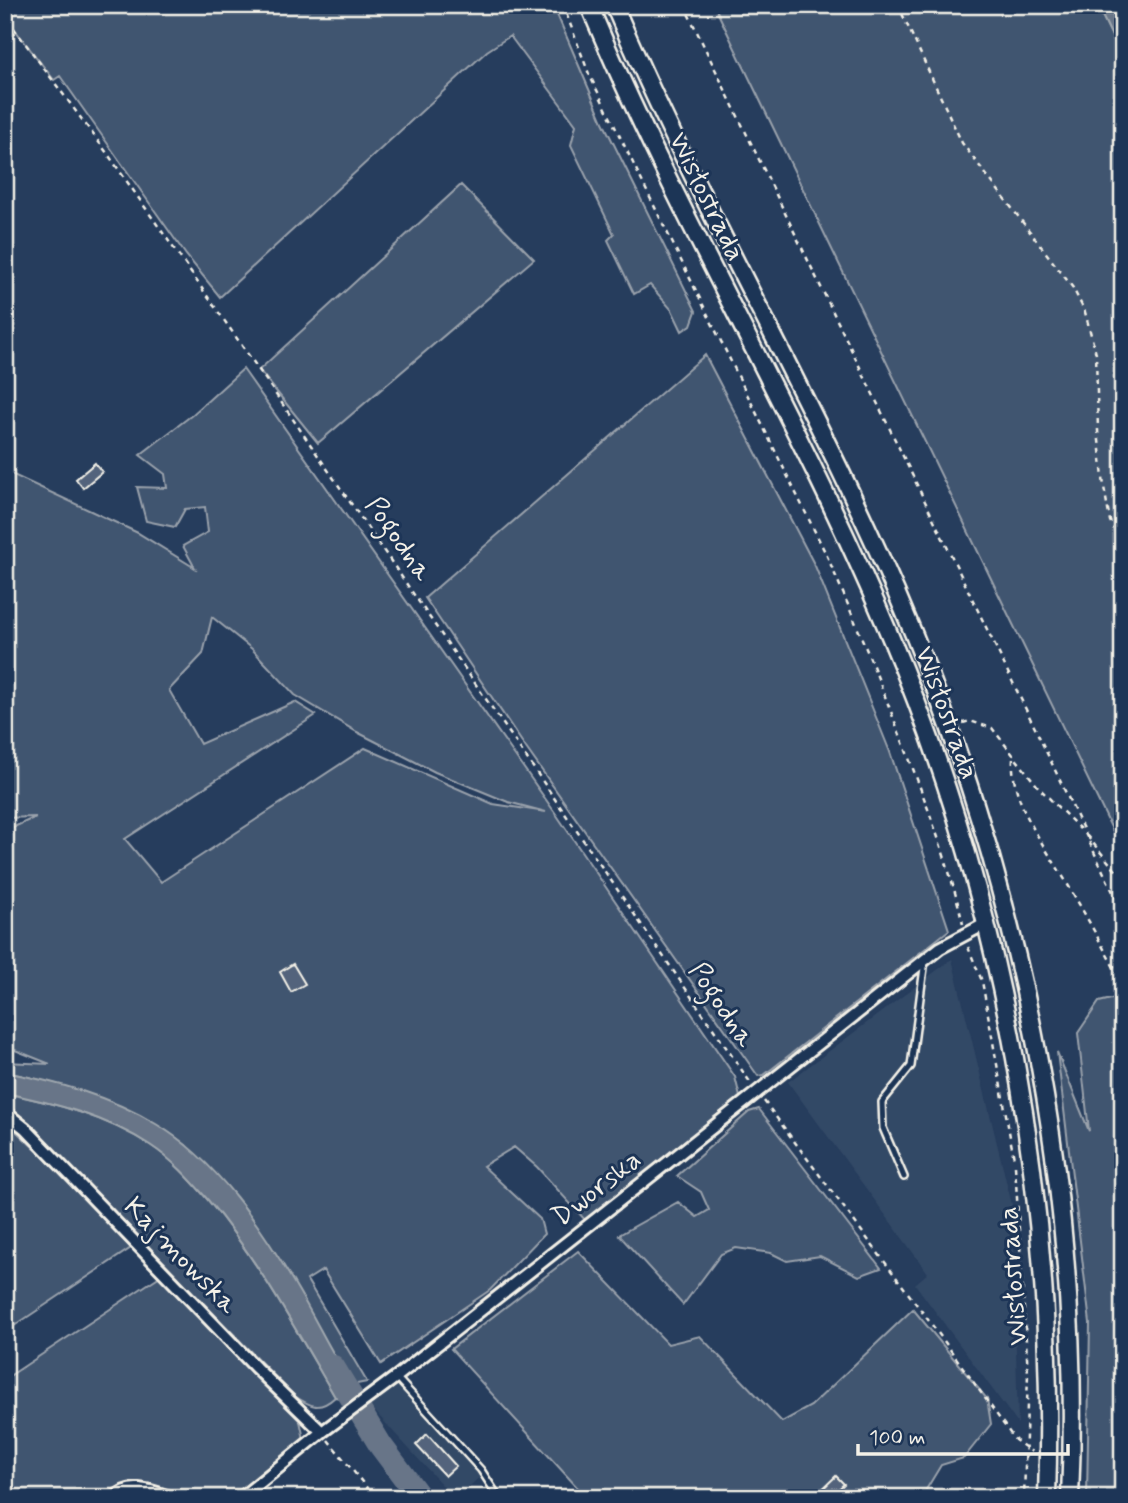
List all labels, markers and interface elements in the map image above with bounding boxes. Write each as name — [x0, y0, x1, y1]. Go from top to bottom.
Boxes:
street label: Wisłostrada — [659, 126, 753, 268]
street label: Pogodna — [353, 489, 440, 590]
street label: Wisłostrada — [905, 641, 987, 785]
street label: Pogodna — [677, 955, 763, 1057]
street label: Dworska — [544, 1142, 650, 1236]
street label: Kajmowska — [115, 1189, 245, 1323]
street label: Wisłostrada — [991, 1205, 1037, 1347]
scale bar — [858, 1412, 1068, 1456]
text: 100 m — [869, 1424, 925, 1452]

